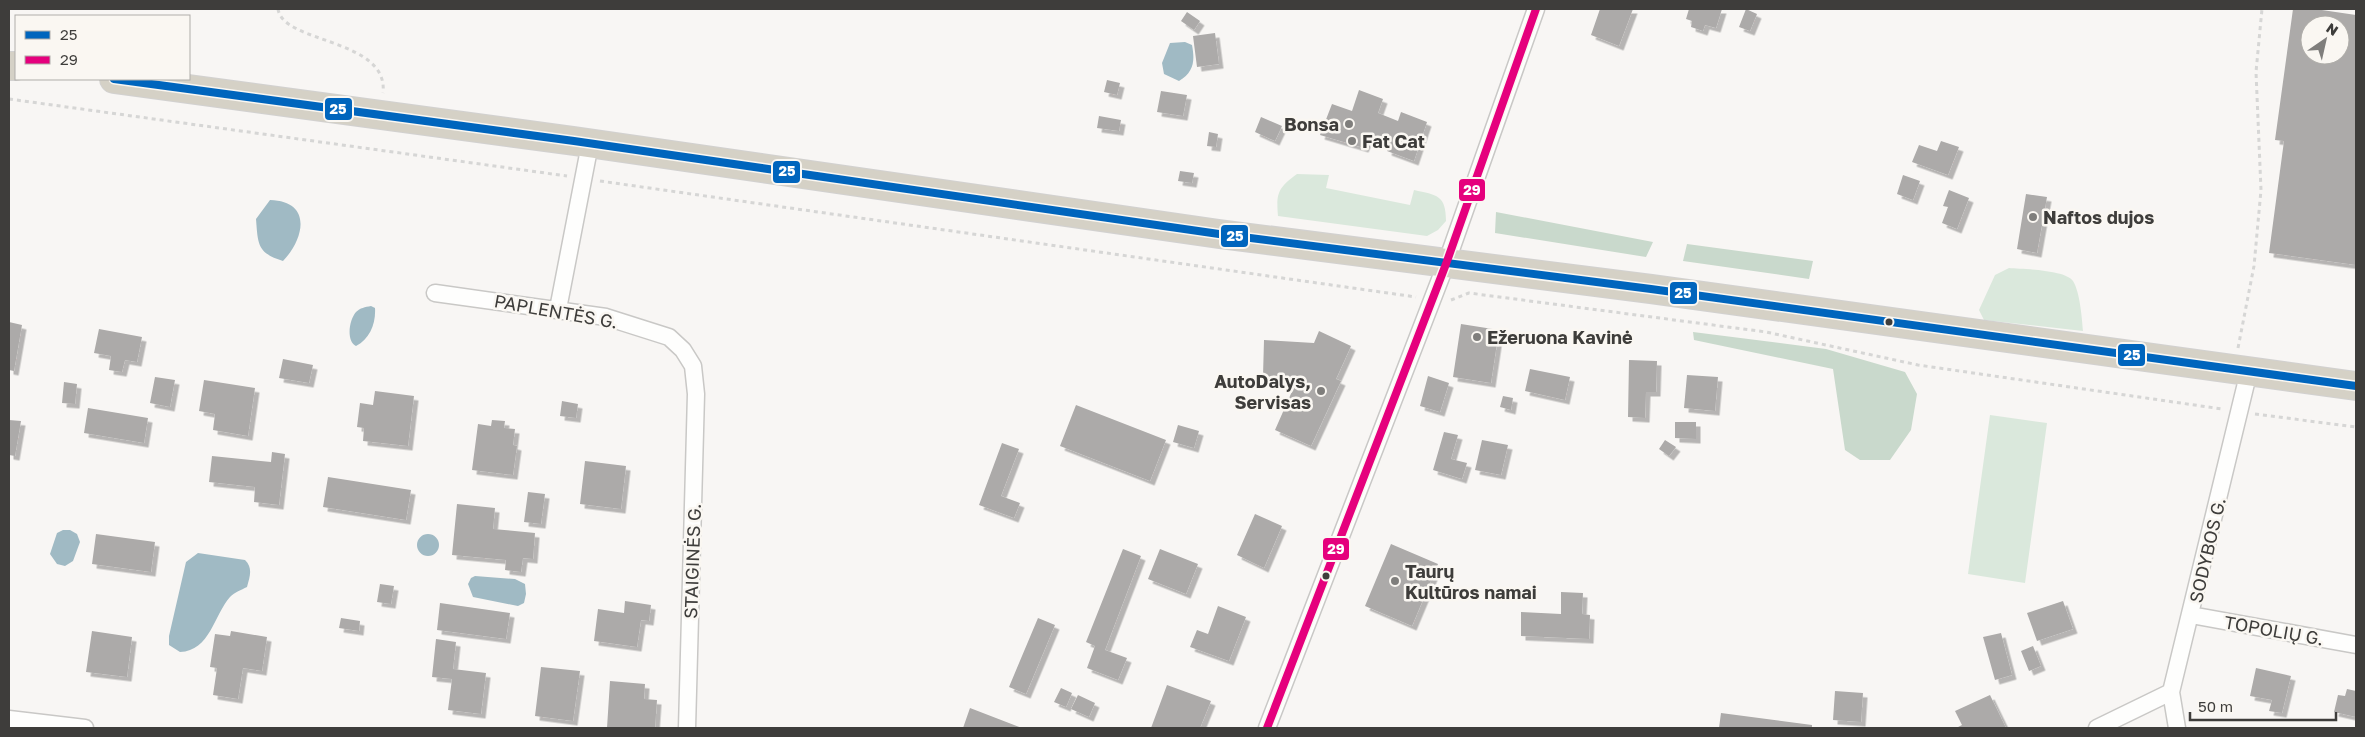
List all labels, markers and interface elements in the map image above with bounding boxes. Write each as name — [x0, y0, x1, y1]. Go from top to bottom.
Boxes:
legend — [15, 15, 190, 80]
north arrow — [2300, 15, 2350, 65]
text: N — [2323, 19, 2342, 39]
text: 25 — [60, 25, 77, 43]
text: 29 — [60, 50, 78, 68]
line badge: 25 — [324, 97, 353, 121]
text: 25 — [329, 100, 347, 117]
place label: Bonsa — [1284, 113, 1339, 135]
marker: Bonsa — [1343, 118, 1355, 130]
place label: Fat Cat — [1362, 130, 1425, 152]
marker: Fat Cat — [1346, 135, 1358, 147]
line badge: 25 — [772, 160, 801, 184]
text: 25 — [778, 162, 796, 179]
line badge: 29 — [1458, 178, 1486, 202]
text: 29 — [1463, 181, 1481, 198]
place label: Naftos dujos — [2043, 206, 2154, 228]
marker: Naftos dujos — [2027, 211, 2039, 223]
line badge: 25 — [1220, 224, 1249, 248]
text: 25 — [1226, 227, 1244, 244]
line badge: 25 — [1669, 281, 1698, 305]
text: 25 — [1674, 284, 1692, 301]
street label: PAPLENTĖS G. — [493, 289, 619, 333]
unlabelled marker — [1884, 317, 1894, 327]
place label: Ežeruona Kavinė — [1487, 326, 1633, 348]
marker: Ežeruona Kavinė — [1471, 331, 1483, 343]
line badge: 25 — [2117, 343, 2146, 367]
text: 25 — [2123, 346, 2141, 363]
place label: AutoDalys, Servisas — [1214, 370, 1311, 413]
marker: AutoDalys, Servisas — [1315, 385, 1327, 397]
street label: SODYBOS G. — [2184, 495, 2230, 605]
street label: STAIGINĖS G. — [679, 503, 705, 619]
line badge: 29 — [1322, 537, 1350, 561]
text: 29 — [1327, 540, 1345, 557]
place label: Taurų Kultūros namai — [1405, 560, 1537, 603]
unlabelled marker — [1321, 571, 1331, 581]
marker: Taurų Kultūros namai — [1389, 575, 1401, 587]
street label: TOPOLIŲ G. — [2223, 610, 2325, 650]
scale bar — [2190, 690, 2336, 722]
text: 50 m — [2198, 697, 2233, 715]

